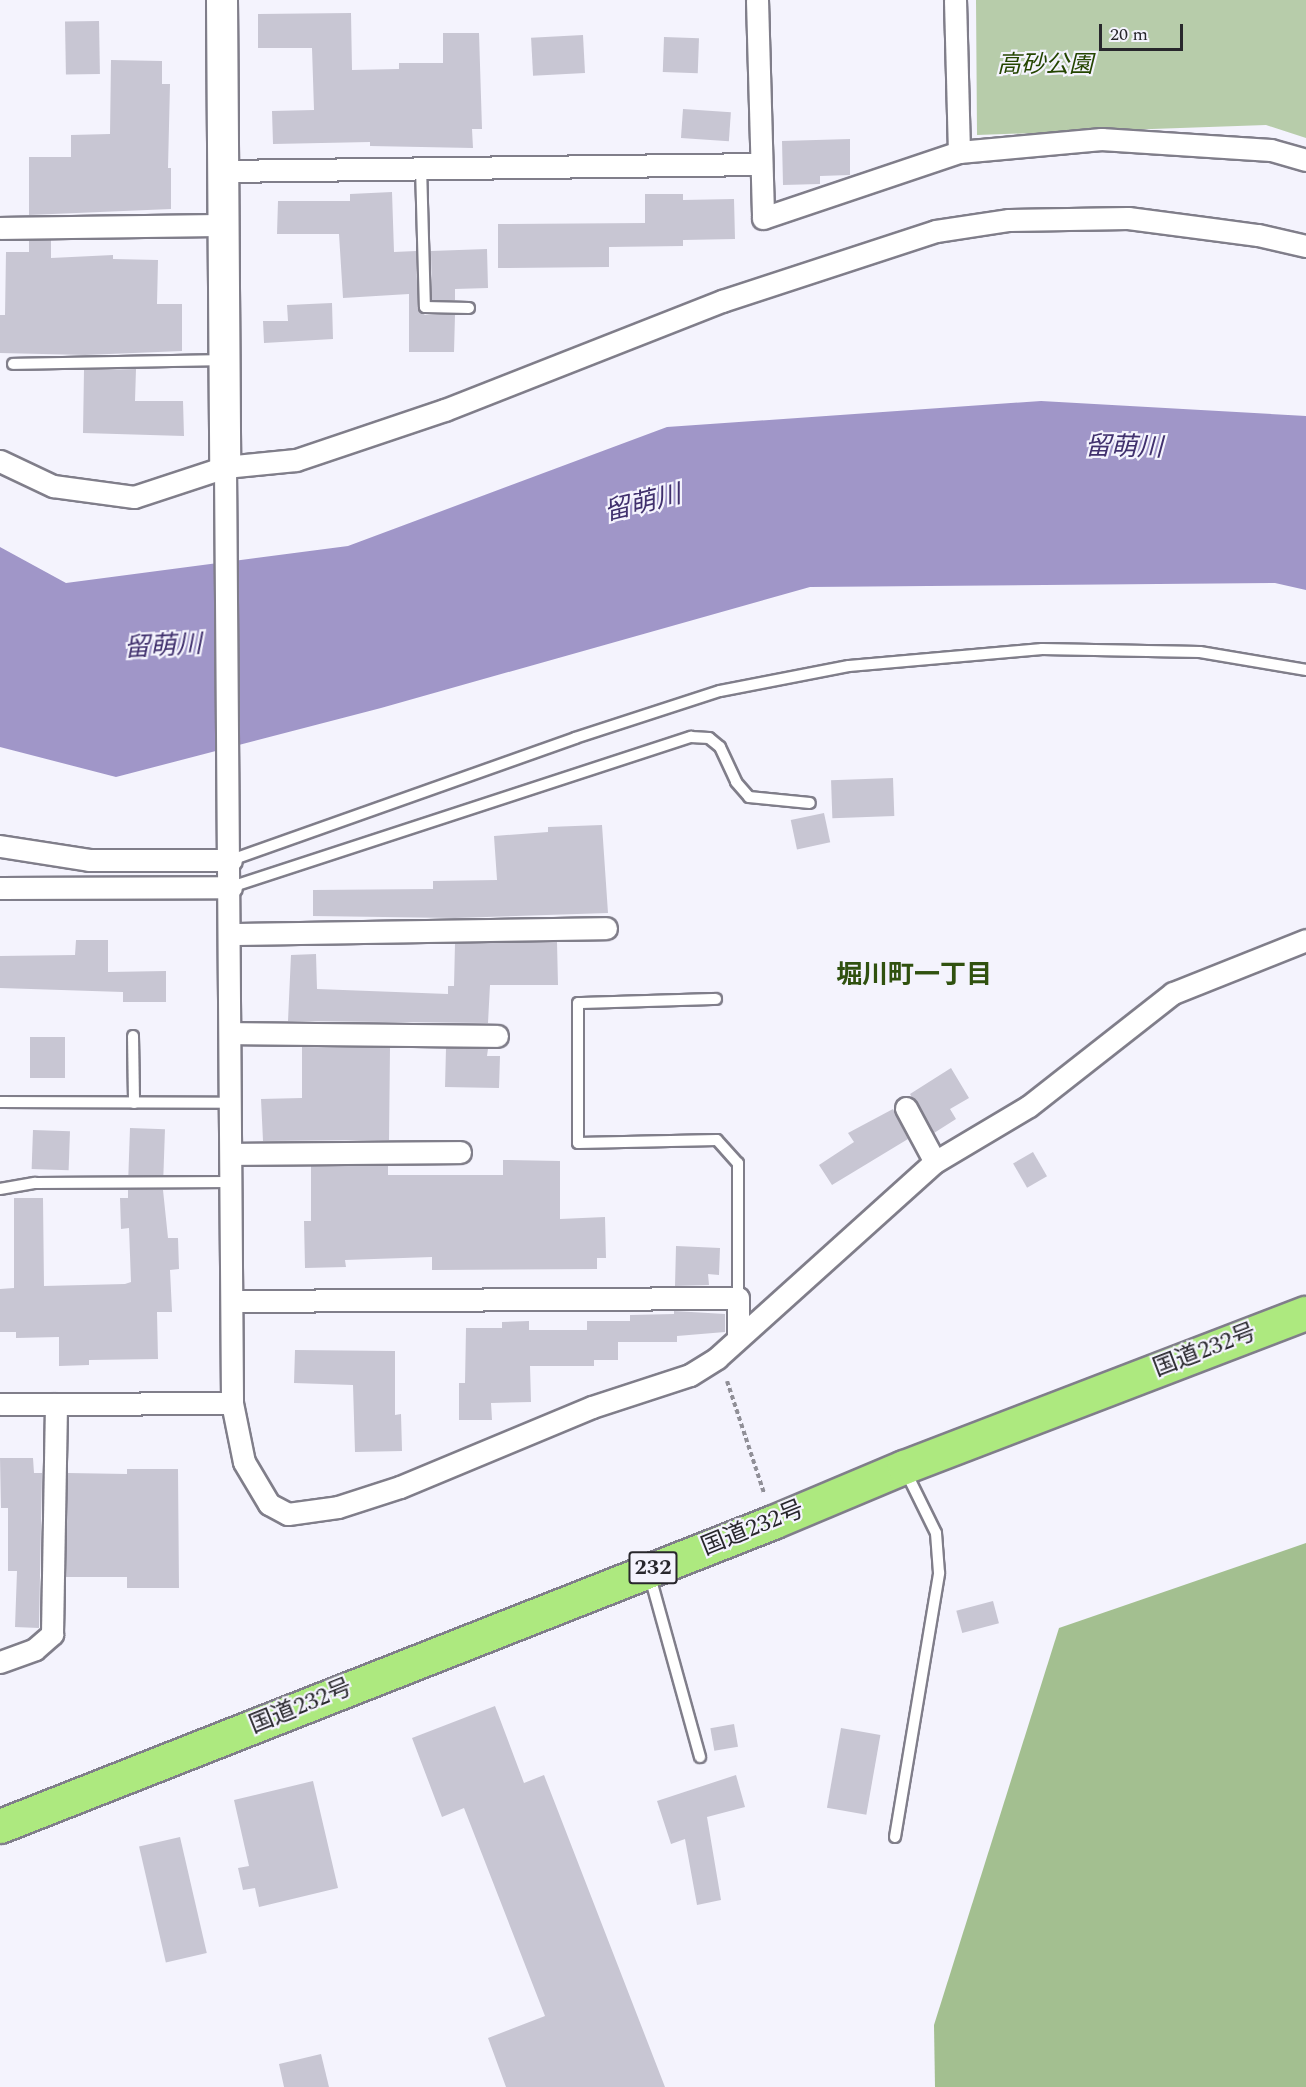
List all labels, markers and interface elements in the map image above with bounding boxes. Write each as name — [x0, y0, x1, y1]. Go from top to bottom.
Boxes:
scale bar — [1102, 12, 1186, 50]
text: 20 m — [1110, 21, 1148, 48]
park label: 高砂公園 — [997, 52, 1093, 80]
water label: 留萌川 — [1085, 432, 1163, 464]
water label: 留萌川 — [601, 479, 685, 529]
water label: 留萌川 — [123, 629, 203, 665]
district label: 堀川町一丁目 — [836, 960, 992, 992]
street label: 国道232号 — [1149, 1318, 1261, 1384]
street label: 国道232号 — [698, 1495, 808, 1563]
road number: 232 — [628, 1549, 678, 1587]
street label: 国道232号 — [246, 1673, 356, 1741]

